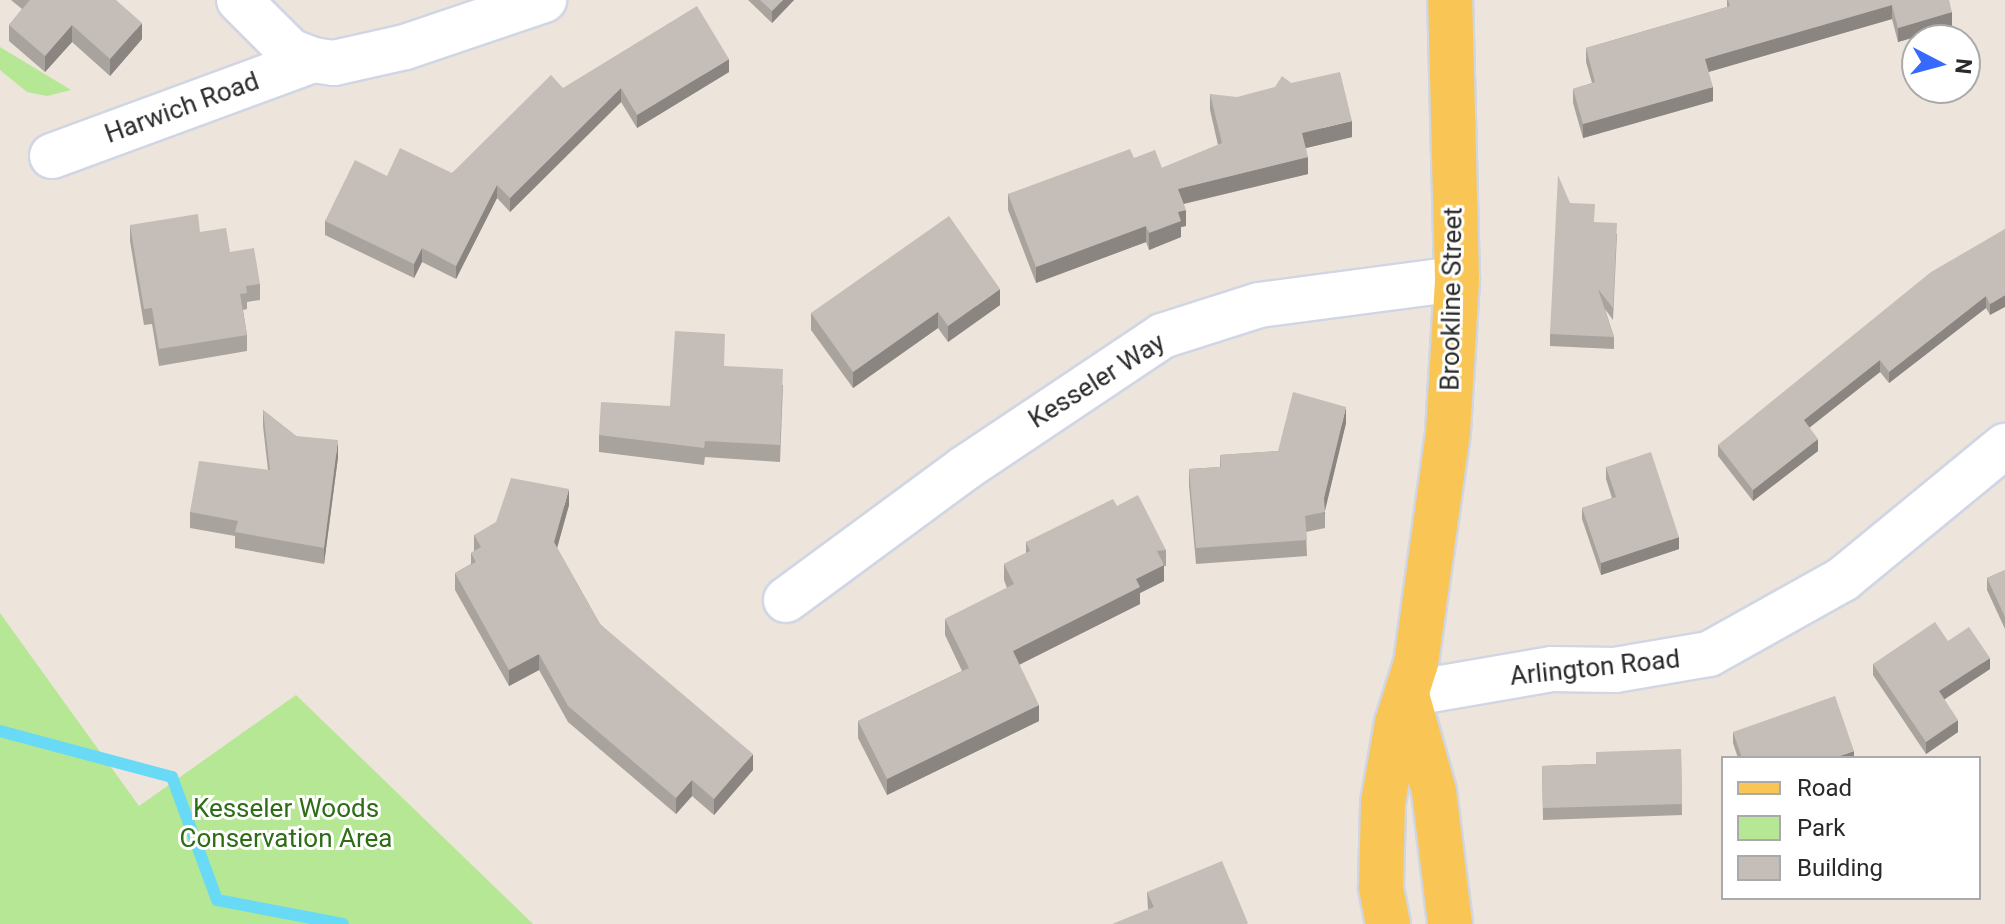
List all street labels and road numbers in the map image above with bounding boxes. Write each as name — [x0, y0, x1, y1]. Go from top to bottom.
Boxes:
street label: Harwich Road — [101, 66, 263, 150]
street label: Brookline Street — [1435, 207, 1469, 391]
street label: Kesseler Way — [1023, 327, 1171, 435]
street label: Arlington Road — [1508, 644, 1682, 692]

